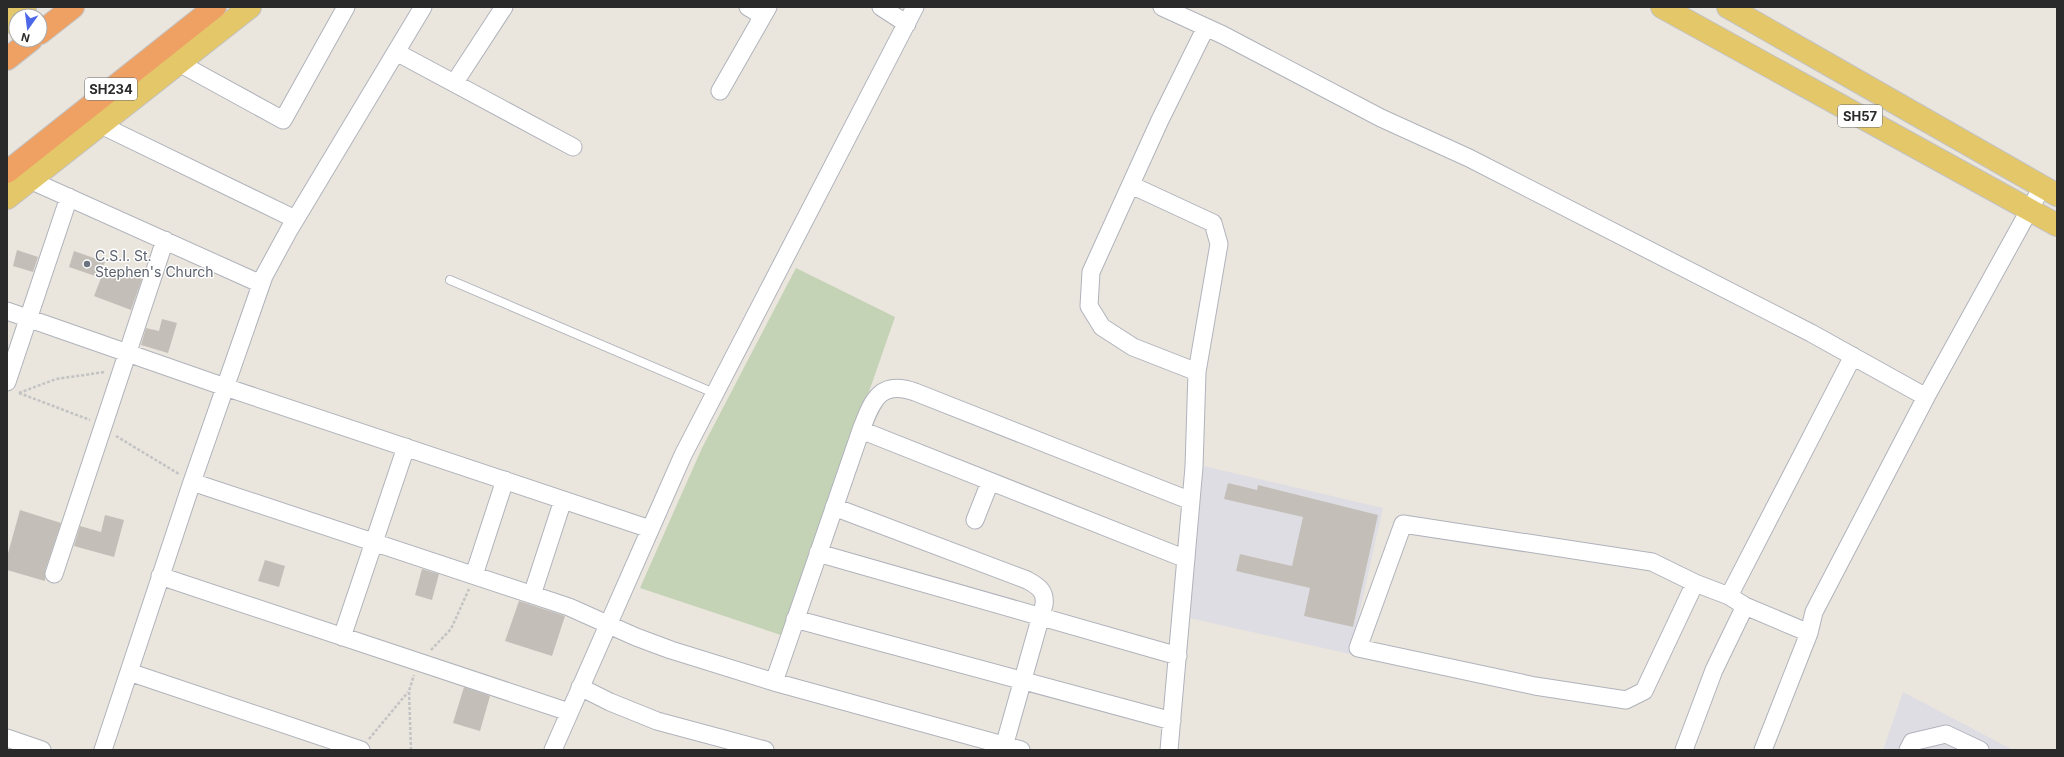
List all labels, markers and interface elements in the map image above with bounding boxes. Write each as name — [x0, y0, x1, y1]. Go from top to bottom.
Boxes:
north arrow — [8, 8, 48, 48]
text: N — [20, 30, 31, 46]
road number: SH234 — [85, 78, 137, 100]
road number: SH57 — [1838, 105, 1882, 127]
place label: C.S.I. St. Stephen's Church — [95, 247, 214, 280]
marker: C.S.I. St. Stephen's Church — [82, 259, 92, 269]

